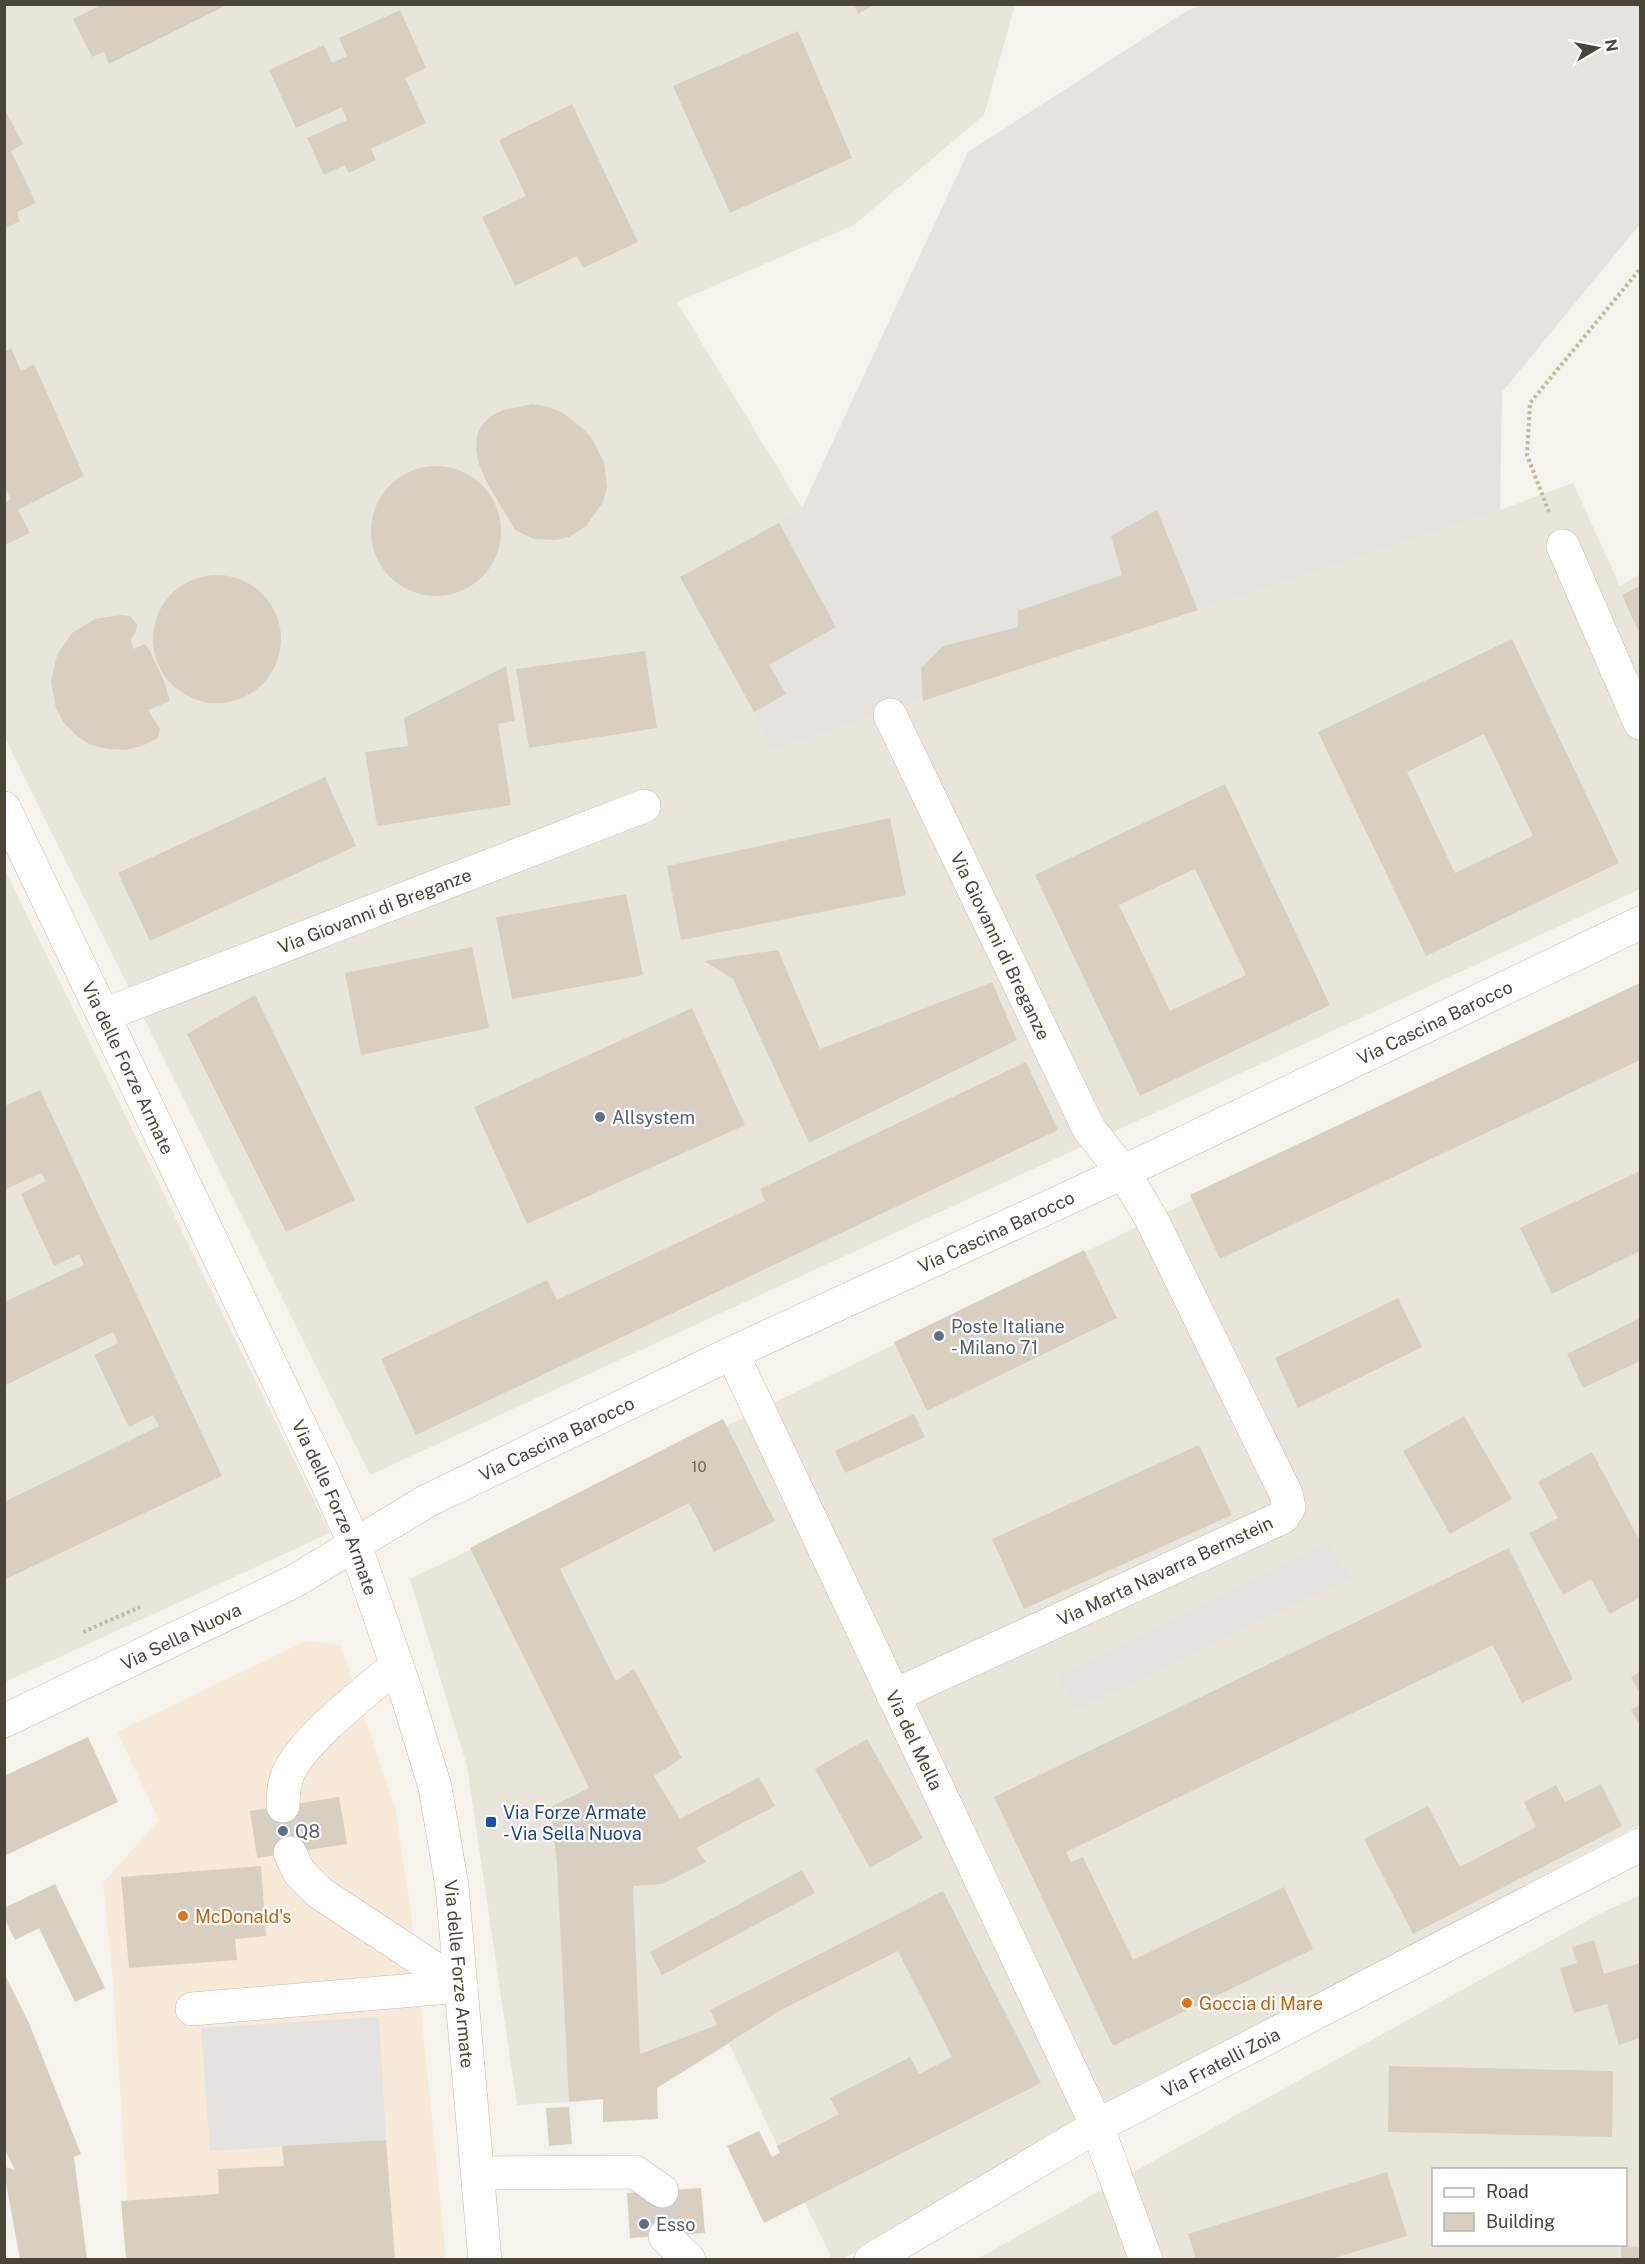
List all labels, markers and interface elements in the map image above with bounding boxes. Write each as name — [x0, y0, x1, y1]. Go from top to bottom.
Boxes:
north arrow — [1567, 18, 1627, 78]
text: N — [1601, 38, 1622, 53]
street label: Via Giovanni di Breganze — [947, 848, 1055, 1043]
street label: Via Giovanni di Breganze — [275, 863, 474, 957]
street label: Via Cascina Barocco — [1354, 976, 1516, 1068]
street label: Via delle Forze Armate — [78, 978, 179, 1158]
place label: Allsystem — [612, 1107, 695, 1128]
marker: Allsystem — [593, 1110, 607, 1124]
street label: Via Cascina Barocco — [914, 1186, 1078, 1276]
place label: Poste Italiane - Milano 71 — [951, 1316, 1065, 1358]
marker: Poste Italiane - Milano 71 — [932, 1329, 946, 1343]
street label: Via Cascina Barocco — [475, 1392, 637, 1485]
street label: Via delle Forze Armate — [288, 1416, 382, 1598]
house number: 10 — [691, 1458, 707, 1475]
street label: Via Marta Navarra Bernstein — [1054, 1512, 1276, 1630]
street label: Via Sella Nuova — [117, 1598, 244, 1674]
street label: Via del Mella — [882, 1687, 947, 1793]
place label: Via Forze Armate - Via Sella Nuova — [503, 1802, 647, 1844]
marker: Via Forze Armate - Via Sella Nuova — [484, 1815, 498, 1829]
place label: Q8 — [295, 1821, 320, 1842]
marker: Q8 — [276, 1824, 290, 1838]
street label: Via delle Forze Armate — [441, 1878, 479, 2069]
place label: McDonald's — [195, 1906, 291, 1927]
marker: McDonald's — [176, 1909, 190, 1923]
place label: Goccia di Mare — [1199, 1993, 1323, 2014]
marker: Goccia di Mare — [1180, 1996, 1194, 2010]
street label: Via Fratelli Zoia — [1158, 2023, 1283, 2101]
legend — [1432, 2168, 1627, 2246]
text: Road — [1486, 2181, 1529, 2202]
text: Building — [1486, 2211, 1555, 2232]
place label: Esso — [656, 2214, 695, 2235]
marker: Esso — [637, 2217, 651, 2231]

